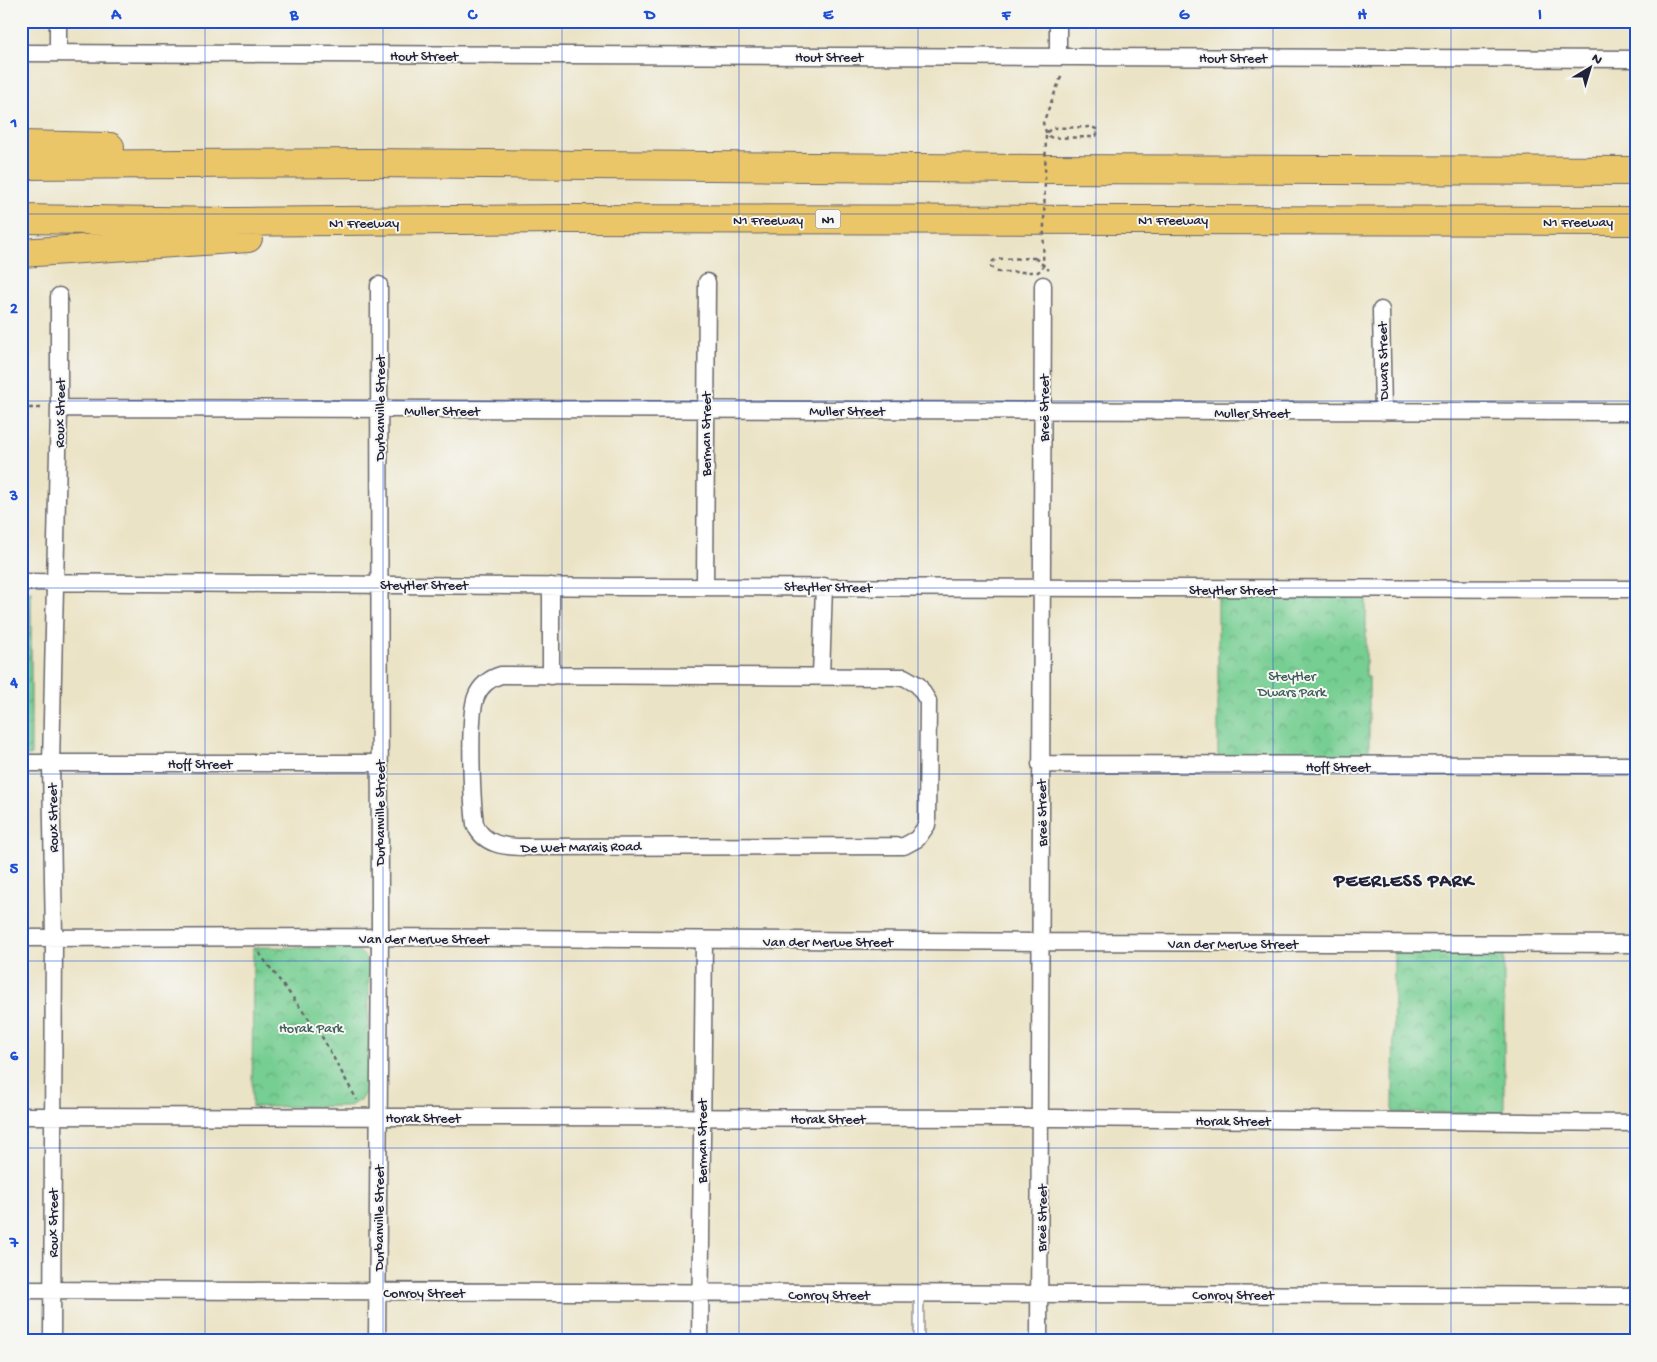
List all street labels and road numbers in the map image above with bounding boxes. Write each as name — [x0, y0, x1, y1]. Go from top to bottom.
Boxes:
street label: Hout Street — [390, 49, 459, 66]
street label: Hout Street — [795, 50, 864, 67]
street label: Hout Street — [1199, 51, 1268, 68]
road number: N1 — [816, 210, 840, 228]
street label: N1 Freeway — [733, 213, 803, 230]
street label: N1 Freeway — [1138, 213, 1208, 230]
street label: N1 Freeway — [1543, 215, 1613, 232]
street label: N1 Freeway — [329, 216, 399, 233]
street label: Dwars Street — [1375, 320, 1394, 401]
street label: Durbanville Street — [373, 354, 390, 462]
street label: Breë Street — [1037, 373, 1054, 443]
street label: Roux Street — [52, 377, 71, 448]
street label: Berman Street — [699, 391, 716, 477]
street label: Muller Street — [404, 404, 481, 421]
street label: Muller Street — [809, 404, 886, 421]
street label: Muller Street — [1214, 406, 1291, 423]
street label: Steytler Street — [380, 578, 469, 595]
street label: Steytler Street — [784, 579, 873, 598]
street label: Steytler Street — [1189, 583, 1278, 600]
street label: Hoff Street — [168, 757, 234, 774]
street label: Durbanville Street — [373, 759, 390, 867]
street label: Hoff Street — [1306, 760, 1372, 777]
street label: Breë Street — [1034, 778, 1053, 848]
street label: Roux Street — [45, 782, 64, 853]
street label: De Wet Marais Road — [520, 839, 643, 858]
street label: Van der Merwe Street — [358, 932, 490, 949]
street label: Van der Merwe Street — [762, 935, 894, 952]
street label: Van der Merwe Street — [1167, 937, 1299, 954]
street label: Berman Street — [695, 1098, 712, 1184]
street label: Horak Street — [386, 1111, 462, 1128]
street label: Horak Street — [791, 1112, 867, 1129]
street label: Horak Street — [1196, 1114, 1272, 1131]
street label: Durbanville Street — [372, 1164, 389, 1272]
street label: Breë Street — [1034, 1183, 1053, 1253]
street label: Roux Street — [46, 1187, 63, 1258]
street label: Conroy Street — [383, 1286, 466, 1303]
street label: Conroy Street — [788, 1288, 871, 1305]
street label: Conroy Street — [1192, 1288, 1275, 1305]

